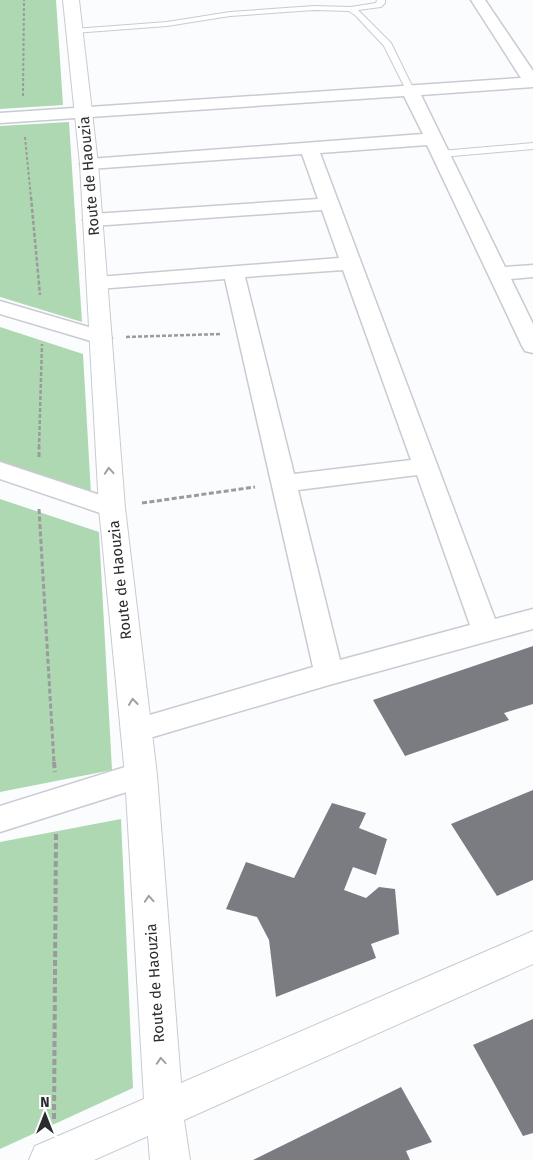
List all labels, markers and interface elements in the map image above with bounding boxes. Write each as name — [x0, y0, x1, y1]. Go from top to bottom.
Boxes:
street label: Route de Haouzia — [75, 116, 103, 236]
one-way arrow — [104, 467, 115, 475]
street label: Route de Haouzia — [105, 520, 135, 640]
one-way arrow — [128, 698, 139, 706]
one-way arrow — [144, 895, 155, 903]
street label: Route de Haouzia — [142, 923, 168, 1043]
one-way arrow — [156, 1057, 167, 1065]
north arrow — [20, 1090, 70, 1140]
text: N — [40, 1094, 50, 1111]

